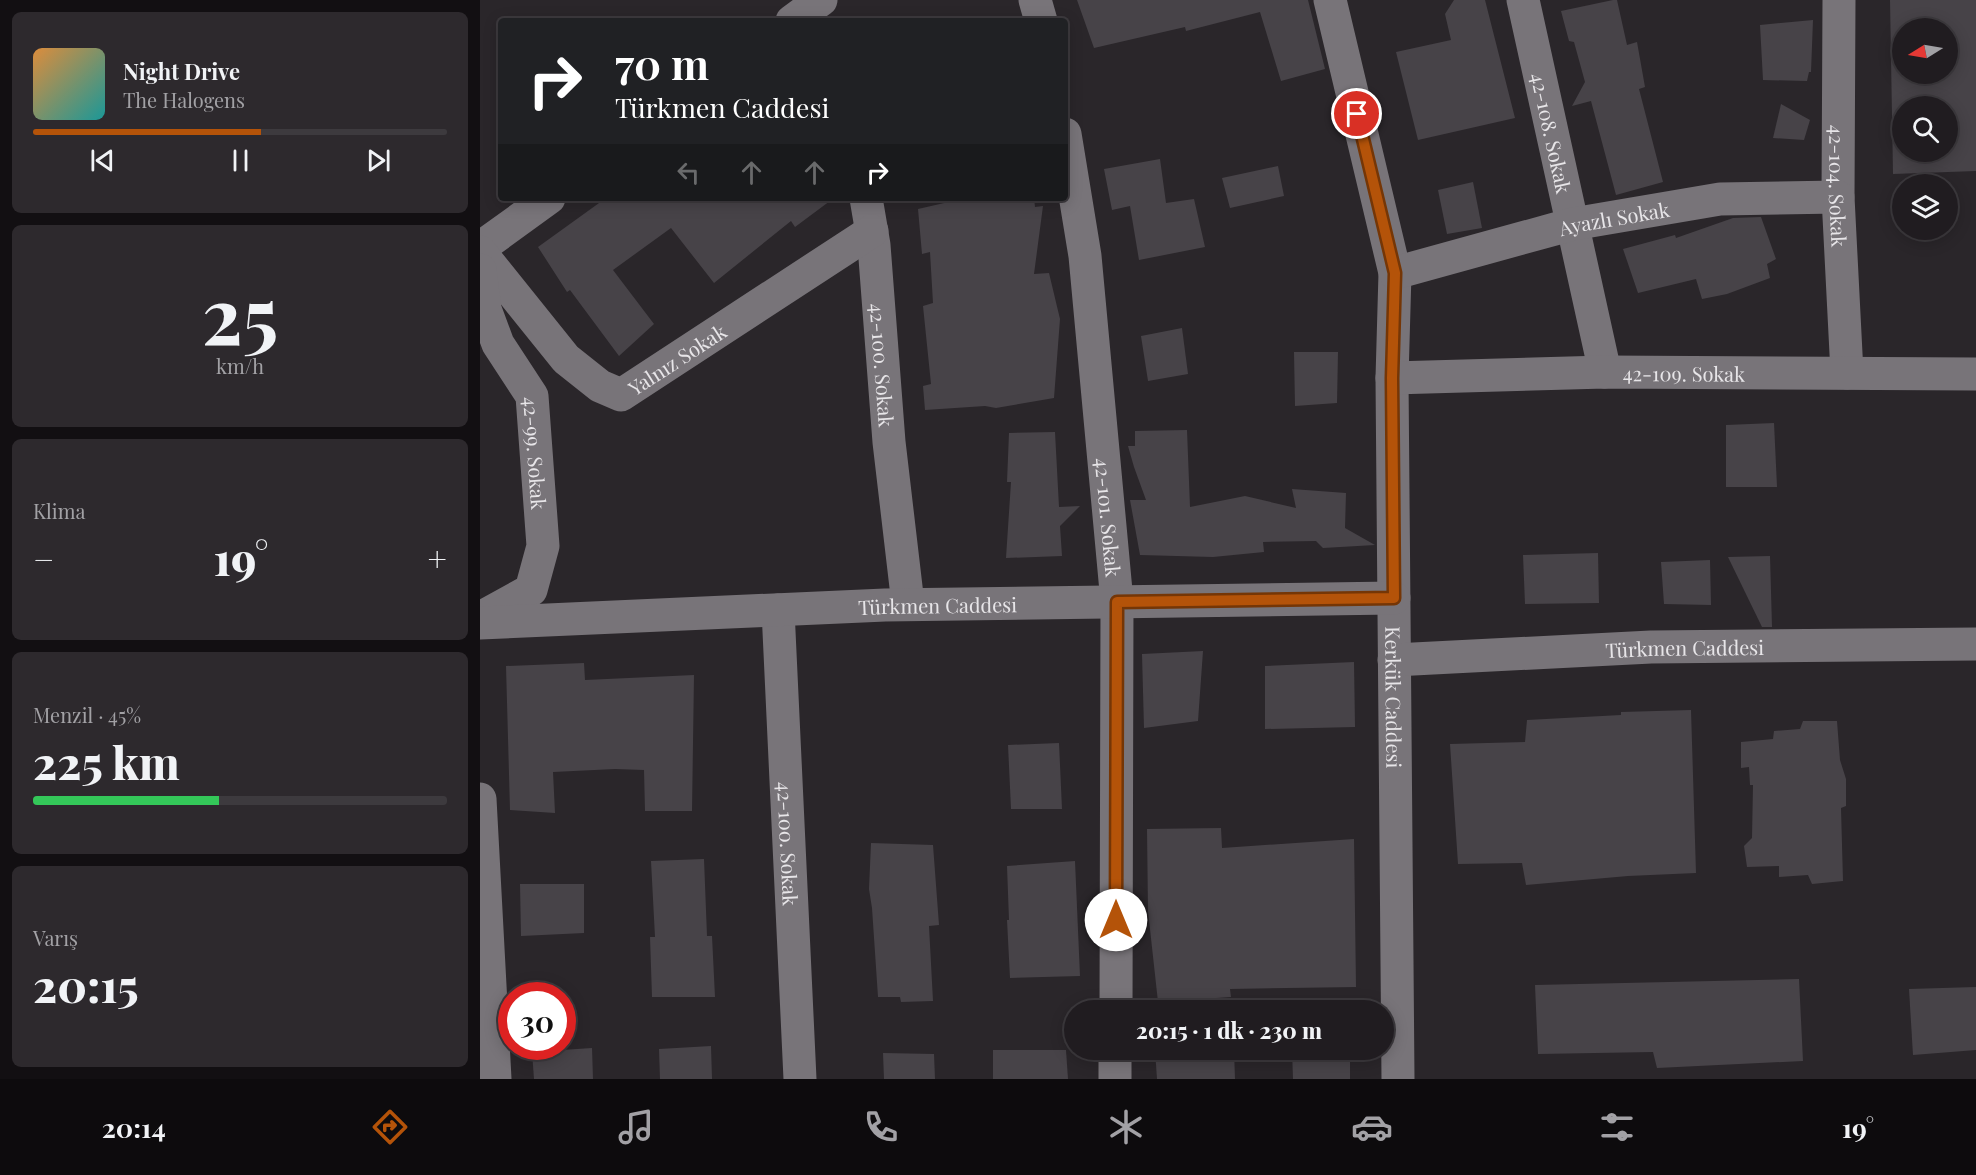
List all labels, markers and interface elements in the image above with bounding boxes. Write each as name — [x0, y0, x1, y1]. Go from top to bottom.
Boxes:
north arrow — [1892, 18, 1958, 84]
map controls — [1892, 18, 1958, 240]
text: 70 m — [615, 35, 709, 91]
icon: right — [516, 42, 594, 120]
text: Night Drive — [123, 56, 240, 86]
street label: 42-108. Sokak — [1526, 70, 1579, 196]
text: The Halogens — [123, 86, 245, 113]
pin — [1331, 88, 1382, 139]
text: Türkmen Caddesi — [615, 89, 829, 125]
button: search — [1892, 96, 1958, 162]
icon: arrive — [1340, 97, 1373, 130]
street label: 42-104. Sokak — [1824, 125, 1854, 248]
icon: previous — [86, 144, 119, 177]
icon: pause — [224, 144, 257, 177]
icon: next — [362, 144, 395, 177]
icon: left — [672, 156, 705, 189]
icon: ahead — [735, 156, 768, 189]
icon: ahead — [798, 156, 831, 189]
icon: right — [861, 156, 894, 189]
button: layers — [1892, 174, 1958, 240]
street label: Ayazlı Sokak — [1554, 194, 1671, 241]
text: 25 — [202, 261, 278, 365]
street label: 42-100. Sokak — [865, 302, 901, 428]
street label: Yalnız Sokak — [622, 317, 731, 401]
text: km/h — [216, 352, 264, 379]
street label: 42-109. Sokak — [1623, 359, 1745, 386]
street label: 42-99. Sokak — [519, 396, 554, 511]
street label: 42-101. Sokak — [1090, 456, 1128, 578]
text: Klima — [33, 497, 85, 524]
text: 19° — [214, 527, 268, 587]
text: − — [33, 536, 54, 580]
text: + — [428, 536, 447, 580]
street label: Türkmen Caddesi — [858, 590, 1017, 620]
street label: Kerkük Caddesi — [1381, 626, 1409, 769]
street label: Türkmen Caddesi — [1605, 632, 1764, 663]
text: Menzil · 45% — [33, 701, 141, 728]
text: 225 km — [33, 731, 180, 791]
street label: 42-100. Sokak — [773, 781, 805, 906]
position arrow — [1084, 888, 1148, 952]
text: Varış — [33, 924, 78, 951]
text: 20:15 — [33, 954, 139, 1014]
speed limit sign: 30 — [498, 982, 576, 1060]
text: 20:15 · 1 dk · 230 m — [1136, 1015, 1322, 1045]
icon: directions — [369, 1106, 411, 1148]
icon: music — [615, 1106, 657, 1148]
icon: phone — [860, 1106, 902, 1148]
icon: climate — [1105, 1106, 1147, 1148]
icon: car — [1351, 1106, 1393, 1148]
icon: filters — [1596, 1106, 1638, 1148]
text: 20:14 — [102, 1109, 166, 1145]
text: 19° — [1842, 1109, 1874, 1145]

